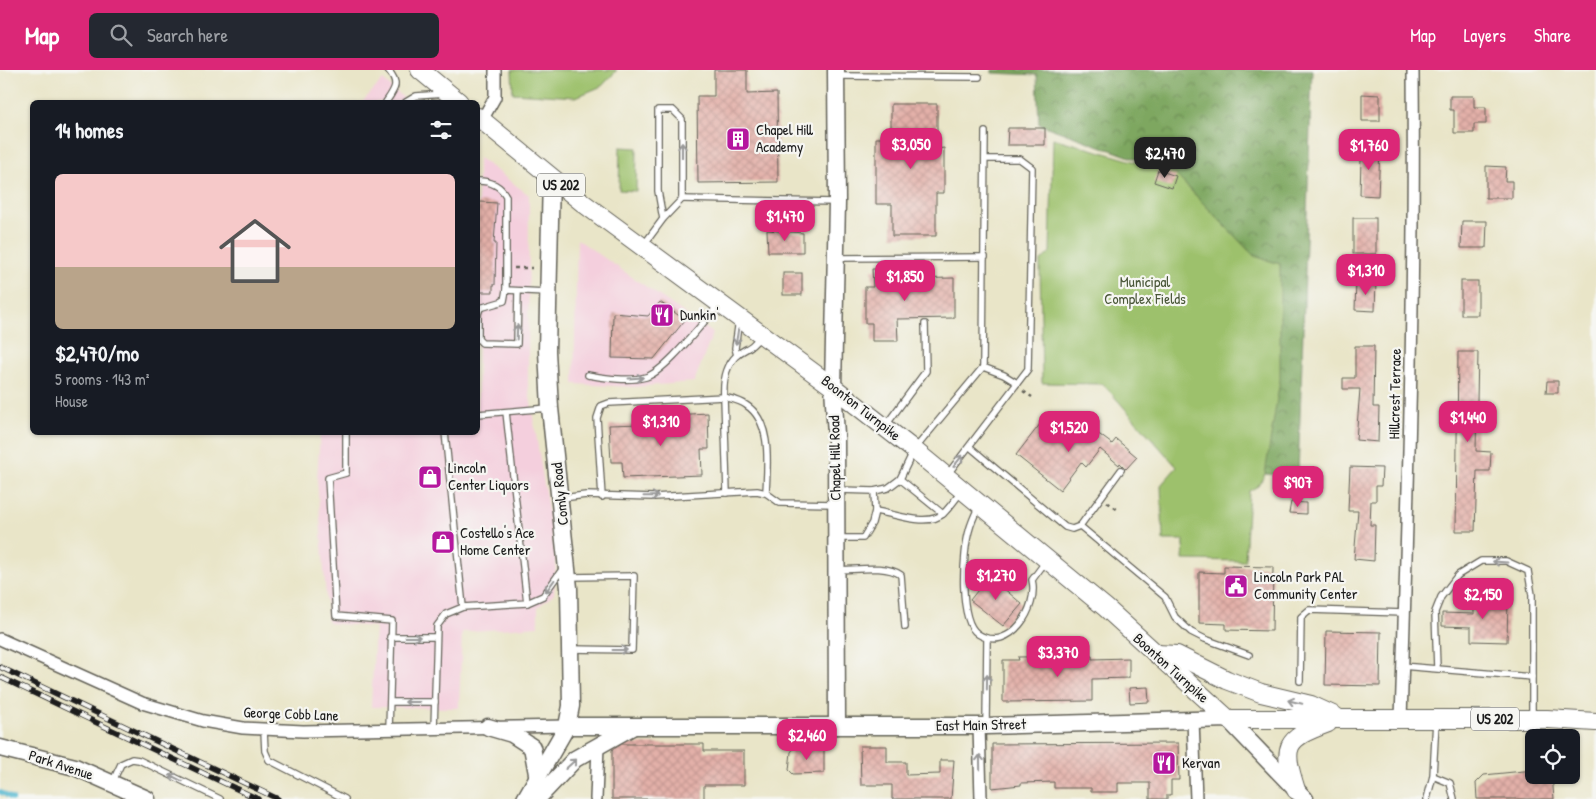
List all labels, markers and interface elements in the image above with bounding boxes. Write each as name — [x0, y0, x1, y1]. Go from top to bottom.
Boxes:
search box — [89, 13, 439, 58]
text: Map — [25, 19, 59, 51]
icon: search — [107, 21, 135, 49]
text: Search here — [147, 22, 228, 48]
text: Map — [1410, 23, 1436, 48]
text: Layers — [1464, 23, 1506, 48]
text: Share — [1534, 23, 1571, 48]
text: 14 homes — [55, 116, 123, 145]
icon: filters — [427, 116, 455, 144]
place label: Chapel Hill Academy — [756, 119, 814, 157]
building icon: Chapel Hill Academy — [725, 126, 751, 152]
pin: $3,050 — [870, 128, 952, 170]
pin: $1,760 — [1328, 128, 1410, 171]
text: $3,050 — [891, 133, 931, 155]
text: $1,760 — [1350, 134, 1388, 156]
pin: $2,470 — [1124, 136, 1206, 179]
text: $2,470 — [1145, 142, 1185, 164]
one-way arrow — [677, 143, 687, 159]
road number: US 202 — [537, 174, 585, 196]
pin: $1,470 — [744, 200, 826, 242]
text: $1,470 — [766, 205, 804, 227]
icon: home — [210, 206, 300, 296]
pin: $1,310 — [1325, 254, 1407, 296]
text: $1,310 — [1347, 259, 1385, 281]
pin: $1,850 — [864, 260, 946, 302]
text: $1,850 — [886, 265, 924, 287]
park label: Municipal Complex Fields — [1104, 271, 1186, 309]
restaurant icon: Dunkin' — [649, 302, 675, 328]
place label: Dunkin' — [680, 304, 719, 325]
one-way arrow — [512, 325, 522, 341]
one-way arrow — [731, 328, 741, 344]
text: $2,470/mo — [55, 339, 139, 368]
street label: Hillcrest Terrace — [1383, 348, 1406, 440]
text: 5 rooms · 143 m² — [55, 368, 149, 390]
street label: Boonton Turnpike — [817, 370, 905, 445]
one-way arrow — [628, 373, 644, 382]
text: House — [55, 390, 88, 412]
pin: $1,440 — [1427, 400, 1509, 443]
pin: $1,310 — [620, 404, 702, 447]
text: $1,440 — [1450, 406, 1486, 428]
text: $1,310 — [642, 410, 680, 432]
pin: $1,520 — [1028, 410, 1110, 453]
street label: Chapel Hill Road — [823, 415, 846, 501]
text: $1,520 — [1050, 416, 1088, 438]
one-way arrow — [953, 454, 963, 468]
place label: Lincoln Center Liquors — [448, 457, 529, 495]
street label: Comly Road — [546, 462, 573, 526]
shop icon: Lincoln Center Liquors — [417, 464, 443, 490]
pin: $907 — [1268, 466, 1328, 508]
text: $907 — [1283, 471, 1313, 493]
one-way arrow — [642, 492, 658, 501]
place label: Costello's Ace Home Center — [460, 522, 535, 560]
shop icon: Costello's Ace Home Center — [430, 529, 456, 555]
one-way arrow — [1493, 557, 1509, 566]
pin: $1,270 — [955, 558, 1037, 601]
text: $1,270 — [976, 564, 1016, 586]
place label: Lincoln Park PAL Community Center — [1254, 566, 1358, 604]
public building icon: Lincoln Park PAL Community Center — [1223, 573, 1249, 599]
pin: $2,150 — [1442, 578, 1524, 620]
one-way arrow — [545, 579, 555, 593]
text: $2,150 — [1464, 583, 1502, 605]
street label: Boonton Turnpike — [1129, 628, 1214, 707]
one-way arrow — [405, 632, 421, 642]
pin: $3,370 — [1017, 636, 1099, 678]
text: $3,370 — [1038, 641, 1078, 663]
one-way arrow — [612, 645, 628, 655]
one-way arrow — [982, 674, 991, 690]
one-way arrow — [404, 697, 420, 707]
one-way arrow — [1287, 697, 1303, 706]
street label: George Cobb Lane — [243, 701, 339, 726]
road number: US 202 — [1471, 708, 1519, 731]
street label: East Main Street — [936, 713, 1027, 736]
pin: $2,460 — [766, 718, 848, 761]
text: $2,460 — [788, 724, 826, 746]
map controls — [1525, 729, 1580, 784]
button: locate — [1525, 729, 1580, 784]
street label: Park Avenue — [26, 744, 96, 785]
restaurant icon: Kervan — [1151, 750, 1177, 776]
place label: Kervan — [1182, 752, 1220, 773]
one-way arrow — [975, 755, 985, 771]
one-way arrow — [564, 758, 577, 770]
one-way arrow — [169, 773, 184, 782]

